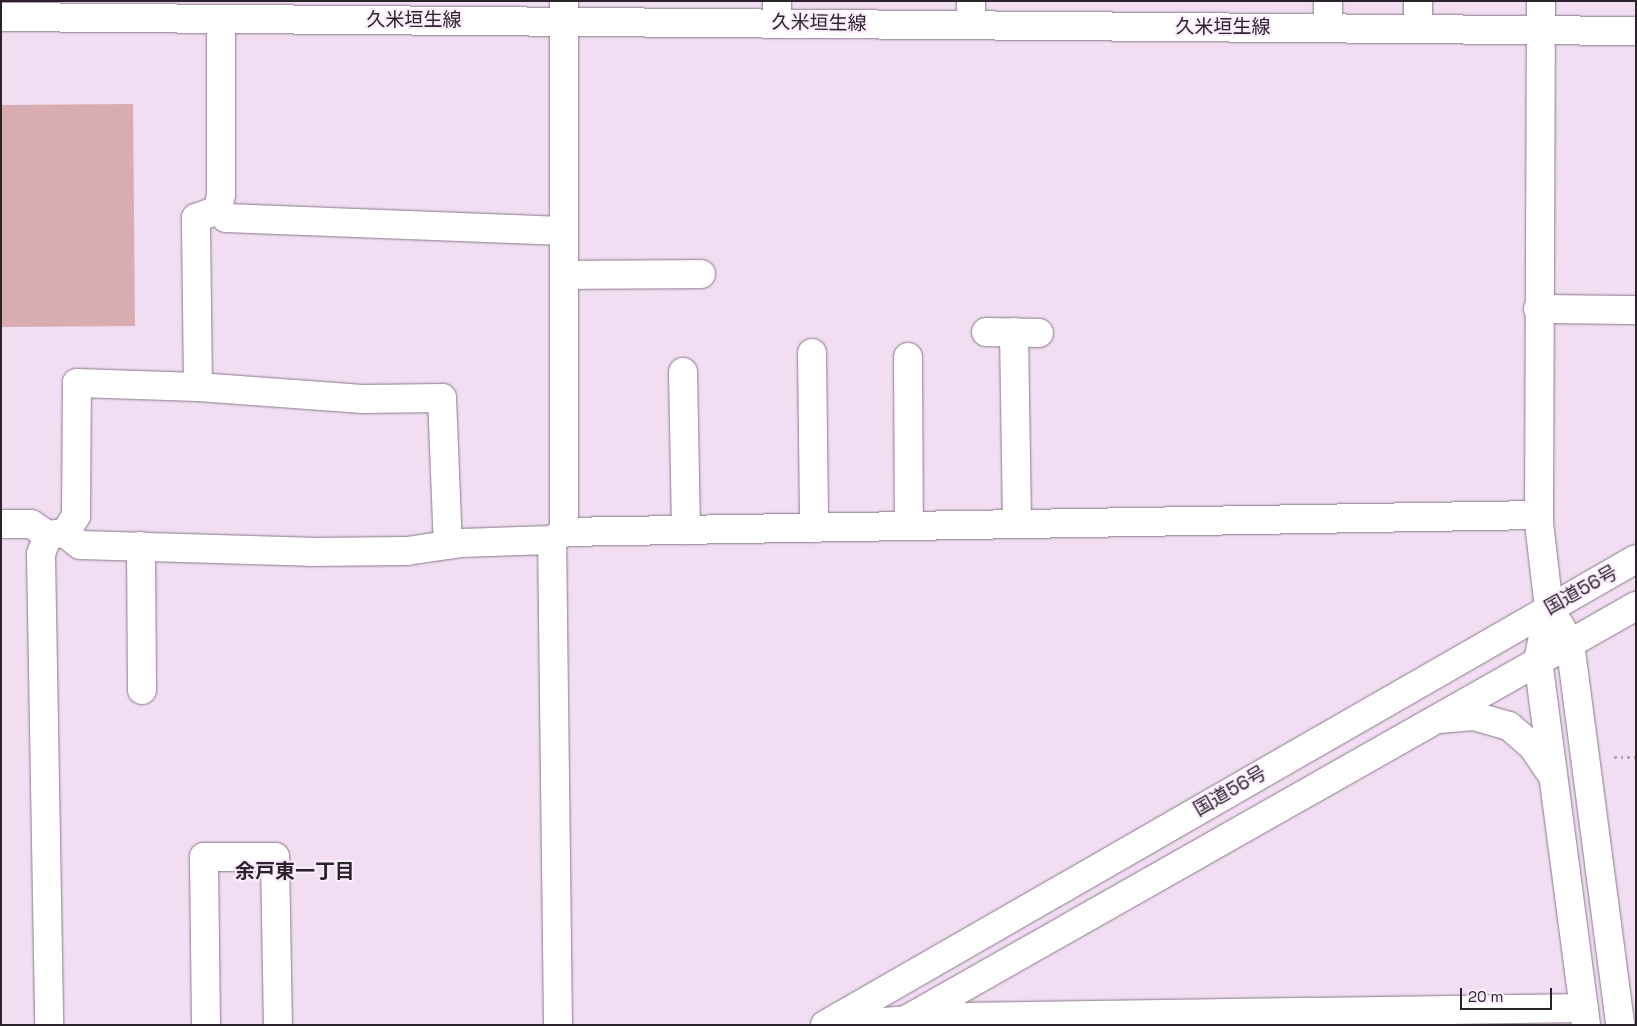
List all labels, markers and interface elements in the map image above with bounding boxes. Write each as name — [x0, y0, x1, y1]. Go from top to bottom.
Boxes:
street label: 久米垣生線 — [367, 9, 461, 31]
street label: 久米垣生線 — [771, 11, 867, 35]
street label: 久米垣生線 — [1176, 16, 1270, 38]
street label: 国道56号 — [1540, 561, 1622, 619]
street label: 国道56号 — [1190, 761, 1270, 821]
district label: 余戸東一丁目 — [235, 859, 355, 883]
scale bar — [1462, 978, 1554, 1010]
text: 20 m — [1468, 987, 1503, 1006]

